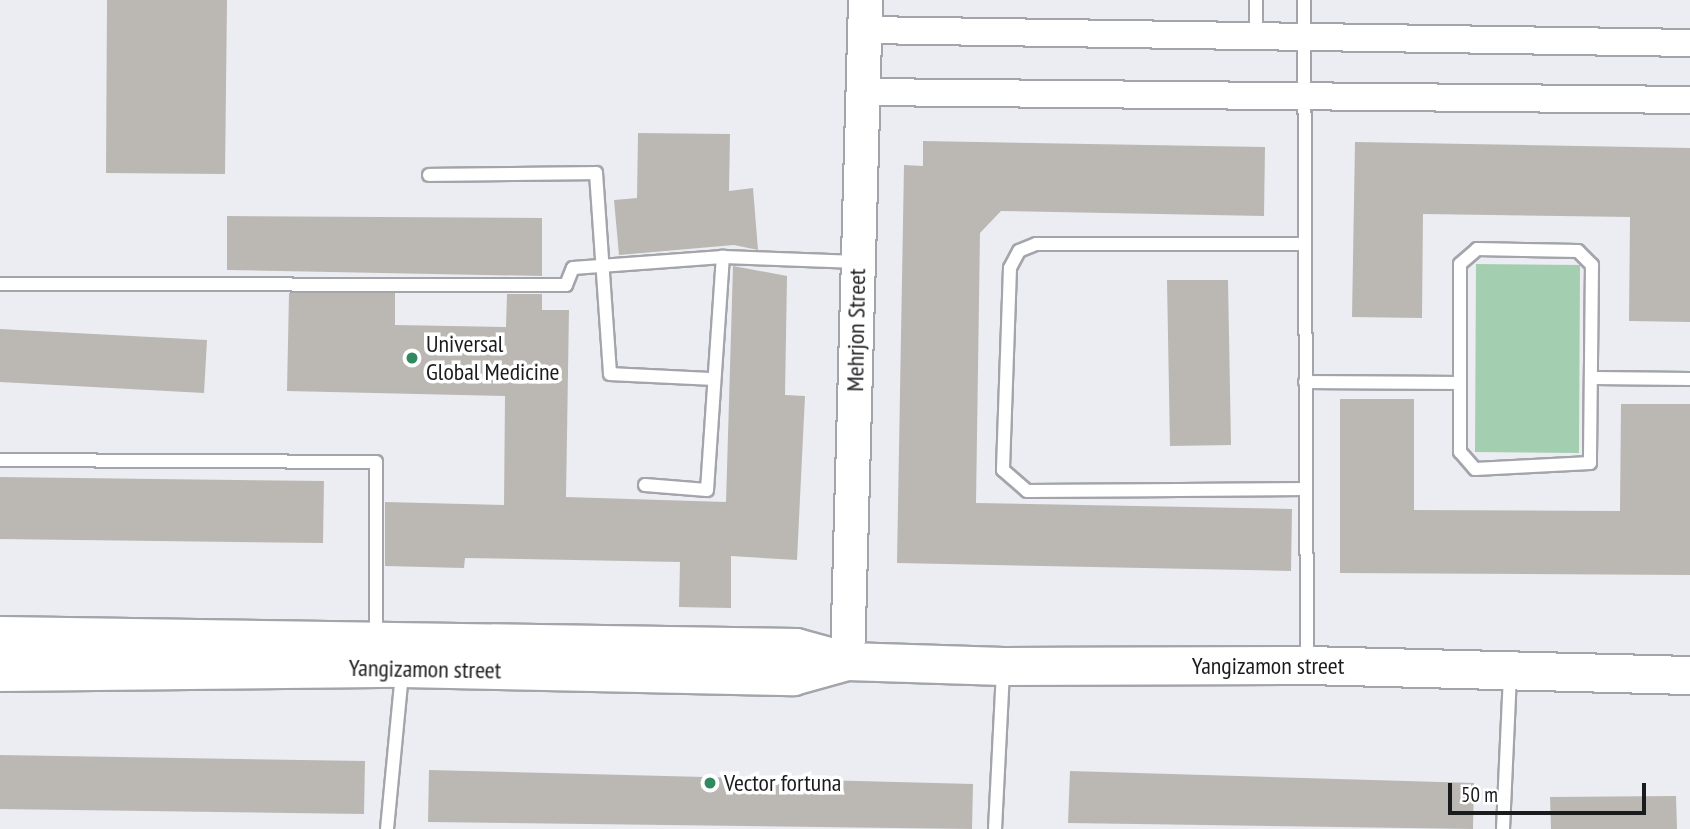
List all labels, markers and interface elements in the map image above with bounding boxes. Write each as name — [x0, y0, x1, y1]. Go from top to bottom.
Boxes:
street label: Mehrjon Street — [841, 268, 871, 392]
place label: Universal Global Medicine — [426, 330, 559, 386]
marker: Universal Global Medicine — [404, 350, 420, 366]
street label: Yangizamon street — [1192, 652, 1344, 680]
street label: Yangizamon street — [348, 653, 502, 685]
place label: Vector fortuna — [724, 769, 841, 797]
scale bar — [1452, 770, 1650, 814]
marker: Vector fortuna — [702, 775, 718, 791]
text: 50 m — [1461, 781, 1498, 808]

